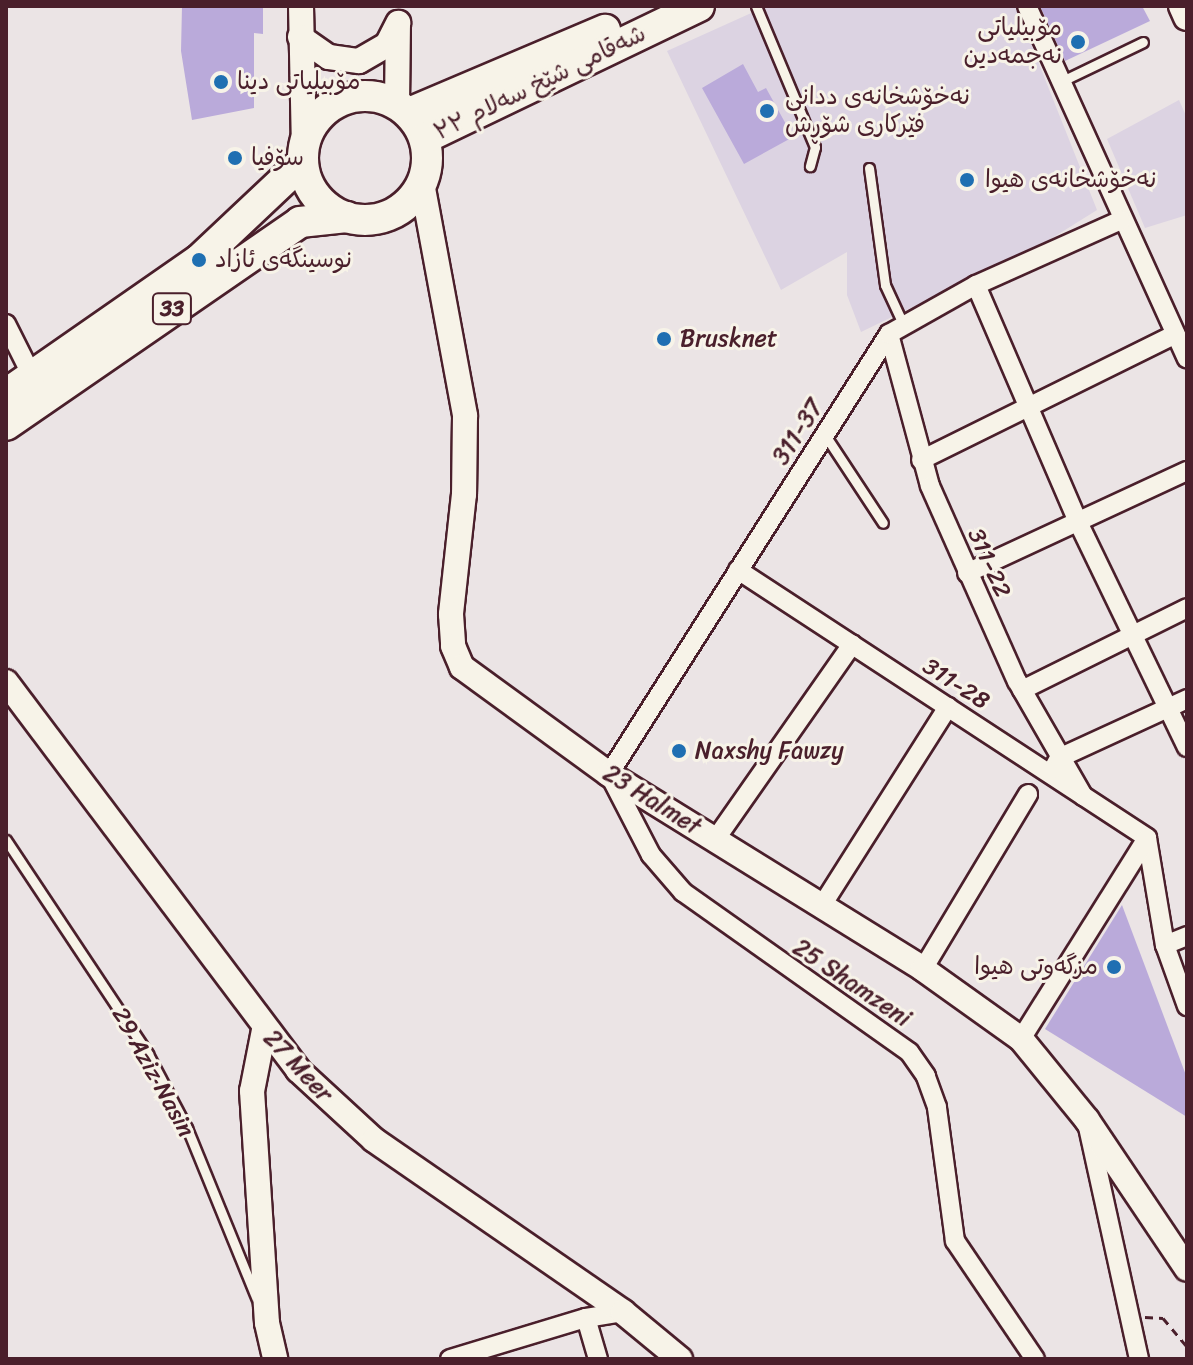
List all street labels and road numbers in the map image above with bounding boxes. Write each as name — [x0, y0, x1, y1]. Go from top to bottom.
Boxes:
street label: شەقامی شێخ سەلام ٣٣ — [429, 19, 651, 147]
road number: 33 — [150, 291, 194, 327]
street label: 311-37 — [766, 394, 830, 470]
street label: 311-22 — [961, 524, 1017, 602]
street label: 311-28 — [917, 652, 995, 716]
street label: 23 Halmet — [598, 759, 706, 841]
street label: 25 Shamzeni — [788, 933, 916, 1033]
street label: 29 Aziz Nasin — [105, 1001, 201, 1143]
street label: 27 Meer — [257, 1024, 339, 1108]

